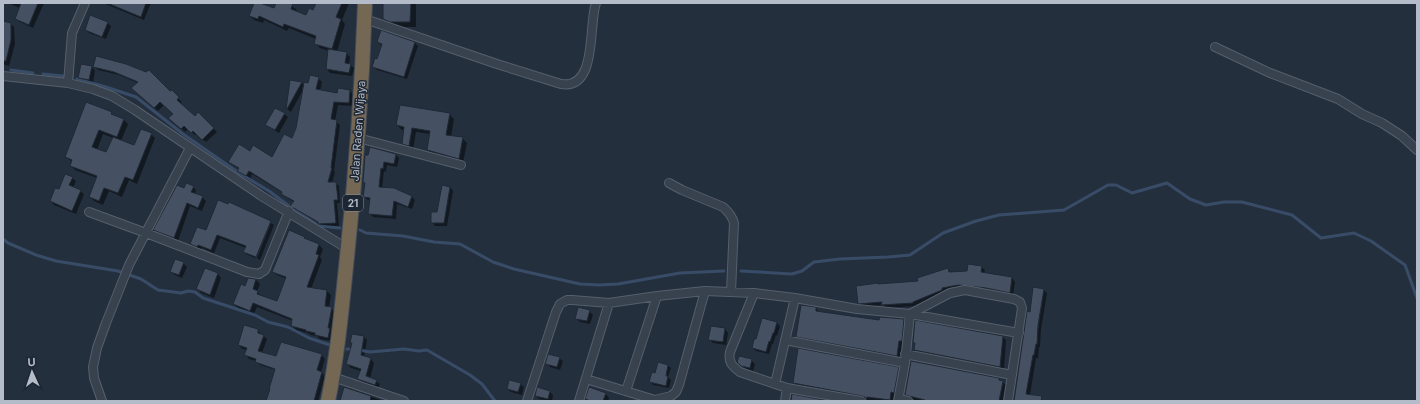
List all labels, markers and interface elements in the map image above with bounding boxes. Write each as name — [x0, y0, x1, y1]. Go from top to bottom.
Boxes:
street label: Jalan Raden Wijaya — [347, 80, 369, 182]
road number: 21 — [343, 195, 363, 211]
north arrow — [12, 352, 52, 392]
text: U — [27, 355, 36, 369]

